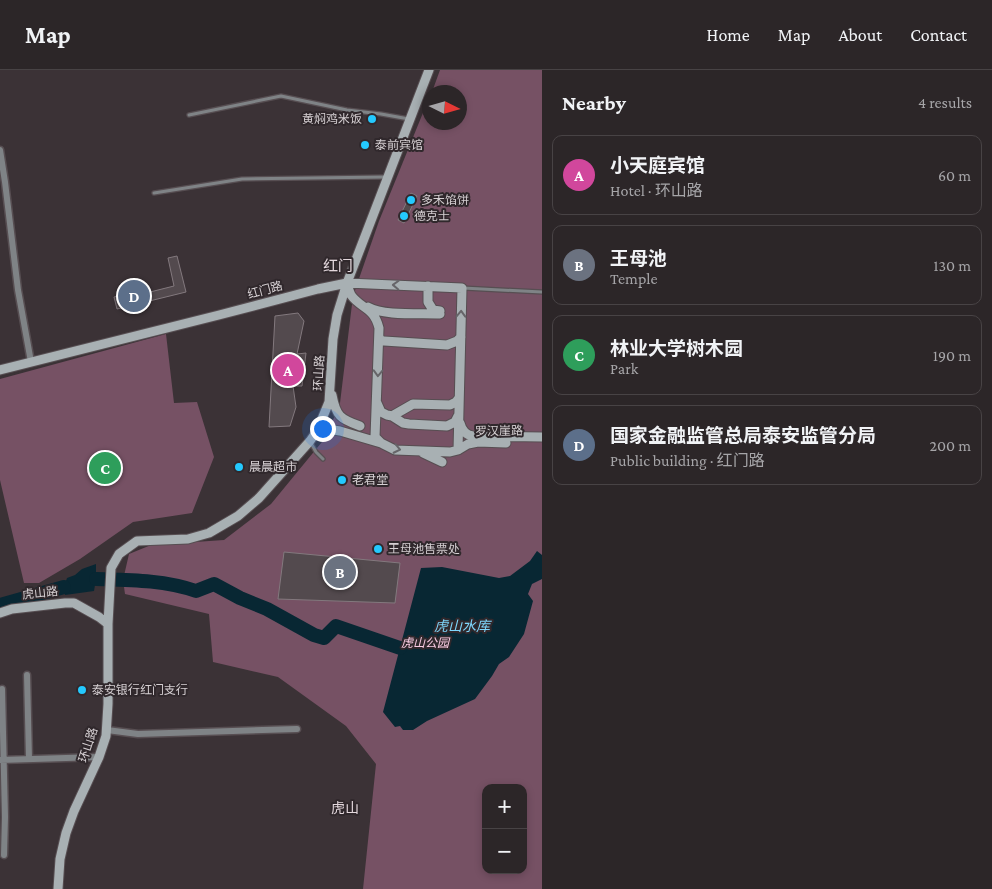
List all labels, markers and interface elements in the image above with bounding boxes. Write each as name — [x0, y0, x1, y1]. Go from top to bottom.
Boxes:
text: Map — [25, 21, 71, 48]
text: Home — [707, 25, 750, 45]
text: Map — [778, 25, 810, 45]
text: About — [838, 25, 882, 45]
text: Contact — [910, 25, 967, 45]
north arrow — [422, 85, 467, 130]
text: Nearby — [562, 91, 626, 115]
text: 4 results — [918, 94, 972, 111]
place label: 黄焖鸡米饭 — [302, 112, 362, 126]
marker: 黄焖鸡米饭 — [366, 113, 378, 125]
place label: 泰前宾馆 — [375, 138, 423, 152]
marker: 泰前宾馆 — [359, 139, 371, 151]
text: 小天庭宾馆 — [610, 155, 705, 176]
text: A — [574, 167, 584, 184]
text: 60 m — [938, 167, 971, 184]
text: Hotel · 环山路 — [610, 182, 703, 199]
place label: 多禾馅饼 — [421, 193, 469, 207]
marker: 多禾馅饼 — [405, 194, 417, 206]
place label: 德克士 — [414, 209, 450, 223]
marker: 德克士 — [398, 210, 410, 222]
text: 王母池 — [610, 248, 667, 269]
text: B — [574, 257, 584, 274]
text: 130 m — [933, 257, 971, 274]
district label: 红门 — [323, 258, 353, 274]
text: Temple — [610, 270, 658, 287]
pin: D — [118, 277, 150, 315]
street label: 红门路 — [246, 279, 284, 301]
one-way arrow — [392, 280, 400, 290]
one-way arrow — [456, 310, 467, 318]
text: 林业大学树木园 — [610, 338, 743, 359]
text: C — [574, 347, 584, 364]
text: 190 m — [933, 347, 971, 364]
pin: A — [272, 351, 304, 389]
street label: 环山路 — [311, 355, 327, 391]
text: Park — [610, 360, 638, 377]
one-way arrow — [373, 370, 383, 377]
your location — [310, 416, 336, 442]
street label: 罗汉崖路 — [475, 424, 523, 438]
text: 国家金融监管总局泰安监管分局 — [610, 425, 876, 446]
text: D — [573, 437, 585, 454]
text: 200 m — [929, 437, 971, 454]
one-way arrow — [393, 443, 402, 453]
pin: C — [89, 449, 121, 487]
text: Public building · 红门路 — [610, 452, 765, 469]
place label: 晨晨超市 — [249, 460, 297, 474]
marker: 晨晨超市 — [233, 461, 245, 473]
place label: 老君堂 — [352, 473, 388, 487]
marker: 老君堂 — [336, 474, 348, 486]
place label: 王母池售票处 — [388, 542, 460, 556]
marker: 王母池售票处 — [372, 543, 384, 555]
pin: B — [324, 553, 356, 591]
street label: 虎山路 — [21, 584, 59, 602]
water label: 虎山水库 — [434, 618, 492, 634]
park label: 虎山公园 — [401, 636, 451, 650]
place label: 泰安银行红门支行 — [92, 683, 188, 697]
marker: 泰安银行红门支行 — [76, 684, 88, 696]
street label: 环山路 — [76, 726, 100, 764]
map controls — [482, 784, 527, 874]
button: + — [482, 784, 527, 829]
district label: 虎山 — [331, 800, 359, 816]
button: − — [482, 829, 527, 874]

